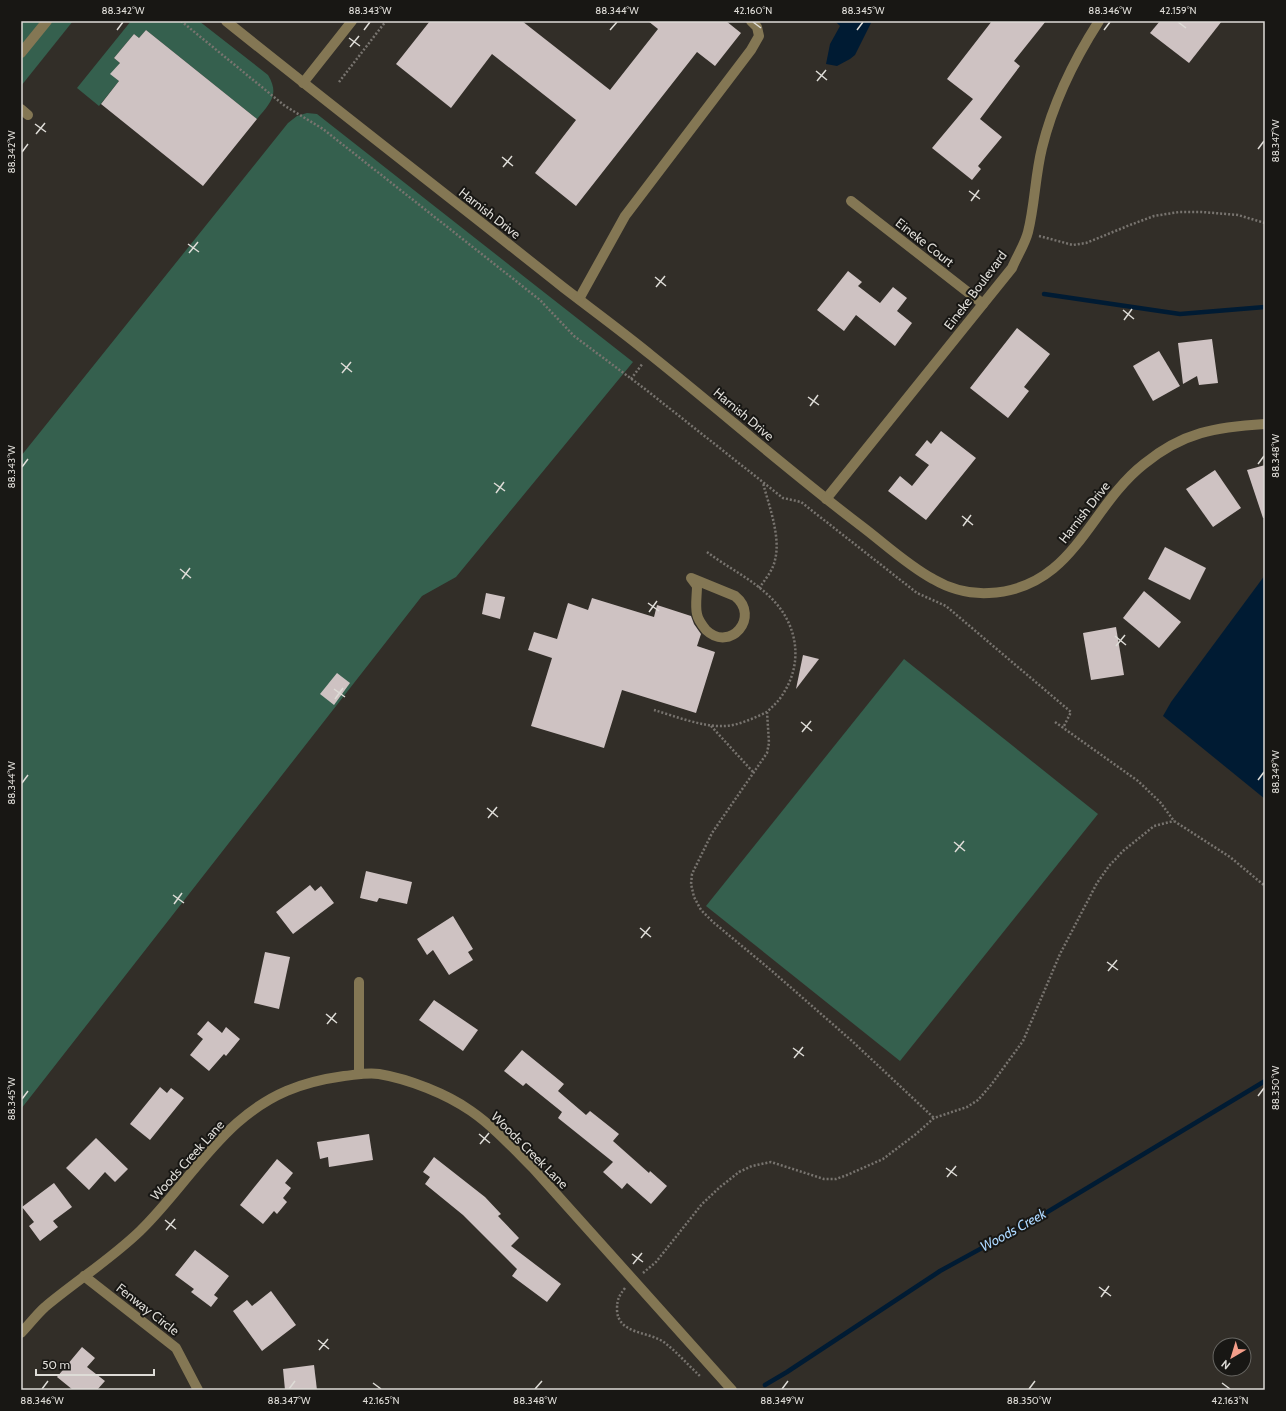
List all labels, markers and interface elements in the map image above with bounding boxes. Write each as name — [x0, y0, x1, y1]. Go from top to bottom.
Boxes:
text: 88.342°W — [101, 4, 145, 17]
text: 88.343°W — [348, 4, 392, 17]
text: 88.344°W — [595, 4, 639, 17]
text: 42.160°N — [734, 4, 772, 17]
text: 88.345°W — [841, 4, 885, 17]
text: 88.346°W — [1088, 4, 1132, 17]
text: 42.159°N — [1159, 4, 1197, 17]
text: 88.347°W — [1269, 119, 1282, 162]
text: 88.342°W — [5, 130, 18, 174]
street label: Harnish Drive — [456, 184, 524, 242]
street label: Eineke Court — [893, 214, 958, 270]
street label: Eineke Boulevard — [940, 248, 1010, 332]
street label: Harnish Drive — [711, 384, 778, 444]
text: 88.348°W — [1269, 434, 1282, 478]
text: 88.343°W — [5, 445, 18, 489]
street label: Harnish Drive — [1055, 478, 1113, 546]
text: 88.349°W — [1269, 750, 1282, 794]
text: 88.344°W — [5, 761, 18, 805]
text: 88.350°W — [1269, 1065, 1282, 1110]
text: 88.345°W — [5, 1077, 18, 1121]
street label: Woods Creek Lane — [488, 1108, 572, 1192]
street label: Woods Creek Lane — [147, 1116, 227, 1203]
water label: Woods Creek — [977, 1204, 1050, 1256]
street label: Fenway Circle — [113, 1279, 183, 1339]
north arrow — [1212, 1337, 1252, 1377]
scale bar — [36, 1351, 154, 1377]
text: 50 m — [42, 1357, 70, 1372]
text: N — [1218, 1357, 1233, 1373]
text: 88.346°W — [20, 1394, 64, 1407]
text: 88.347°W — [268, 1394, 311, 1407]
text: 42.165°N — [362, 1394, 400, 1407]
text: 88.348°W — [513, 1394, 557, 1407]
text: 88.349°W — [760, 1394, 804, 1407]
text: 88.350°W — [1007, 1394, 1052, 1407]
text: 42.163°N — [1211, 1394, 1249, 1407]

